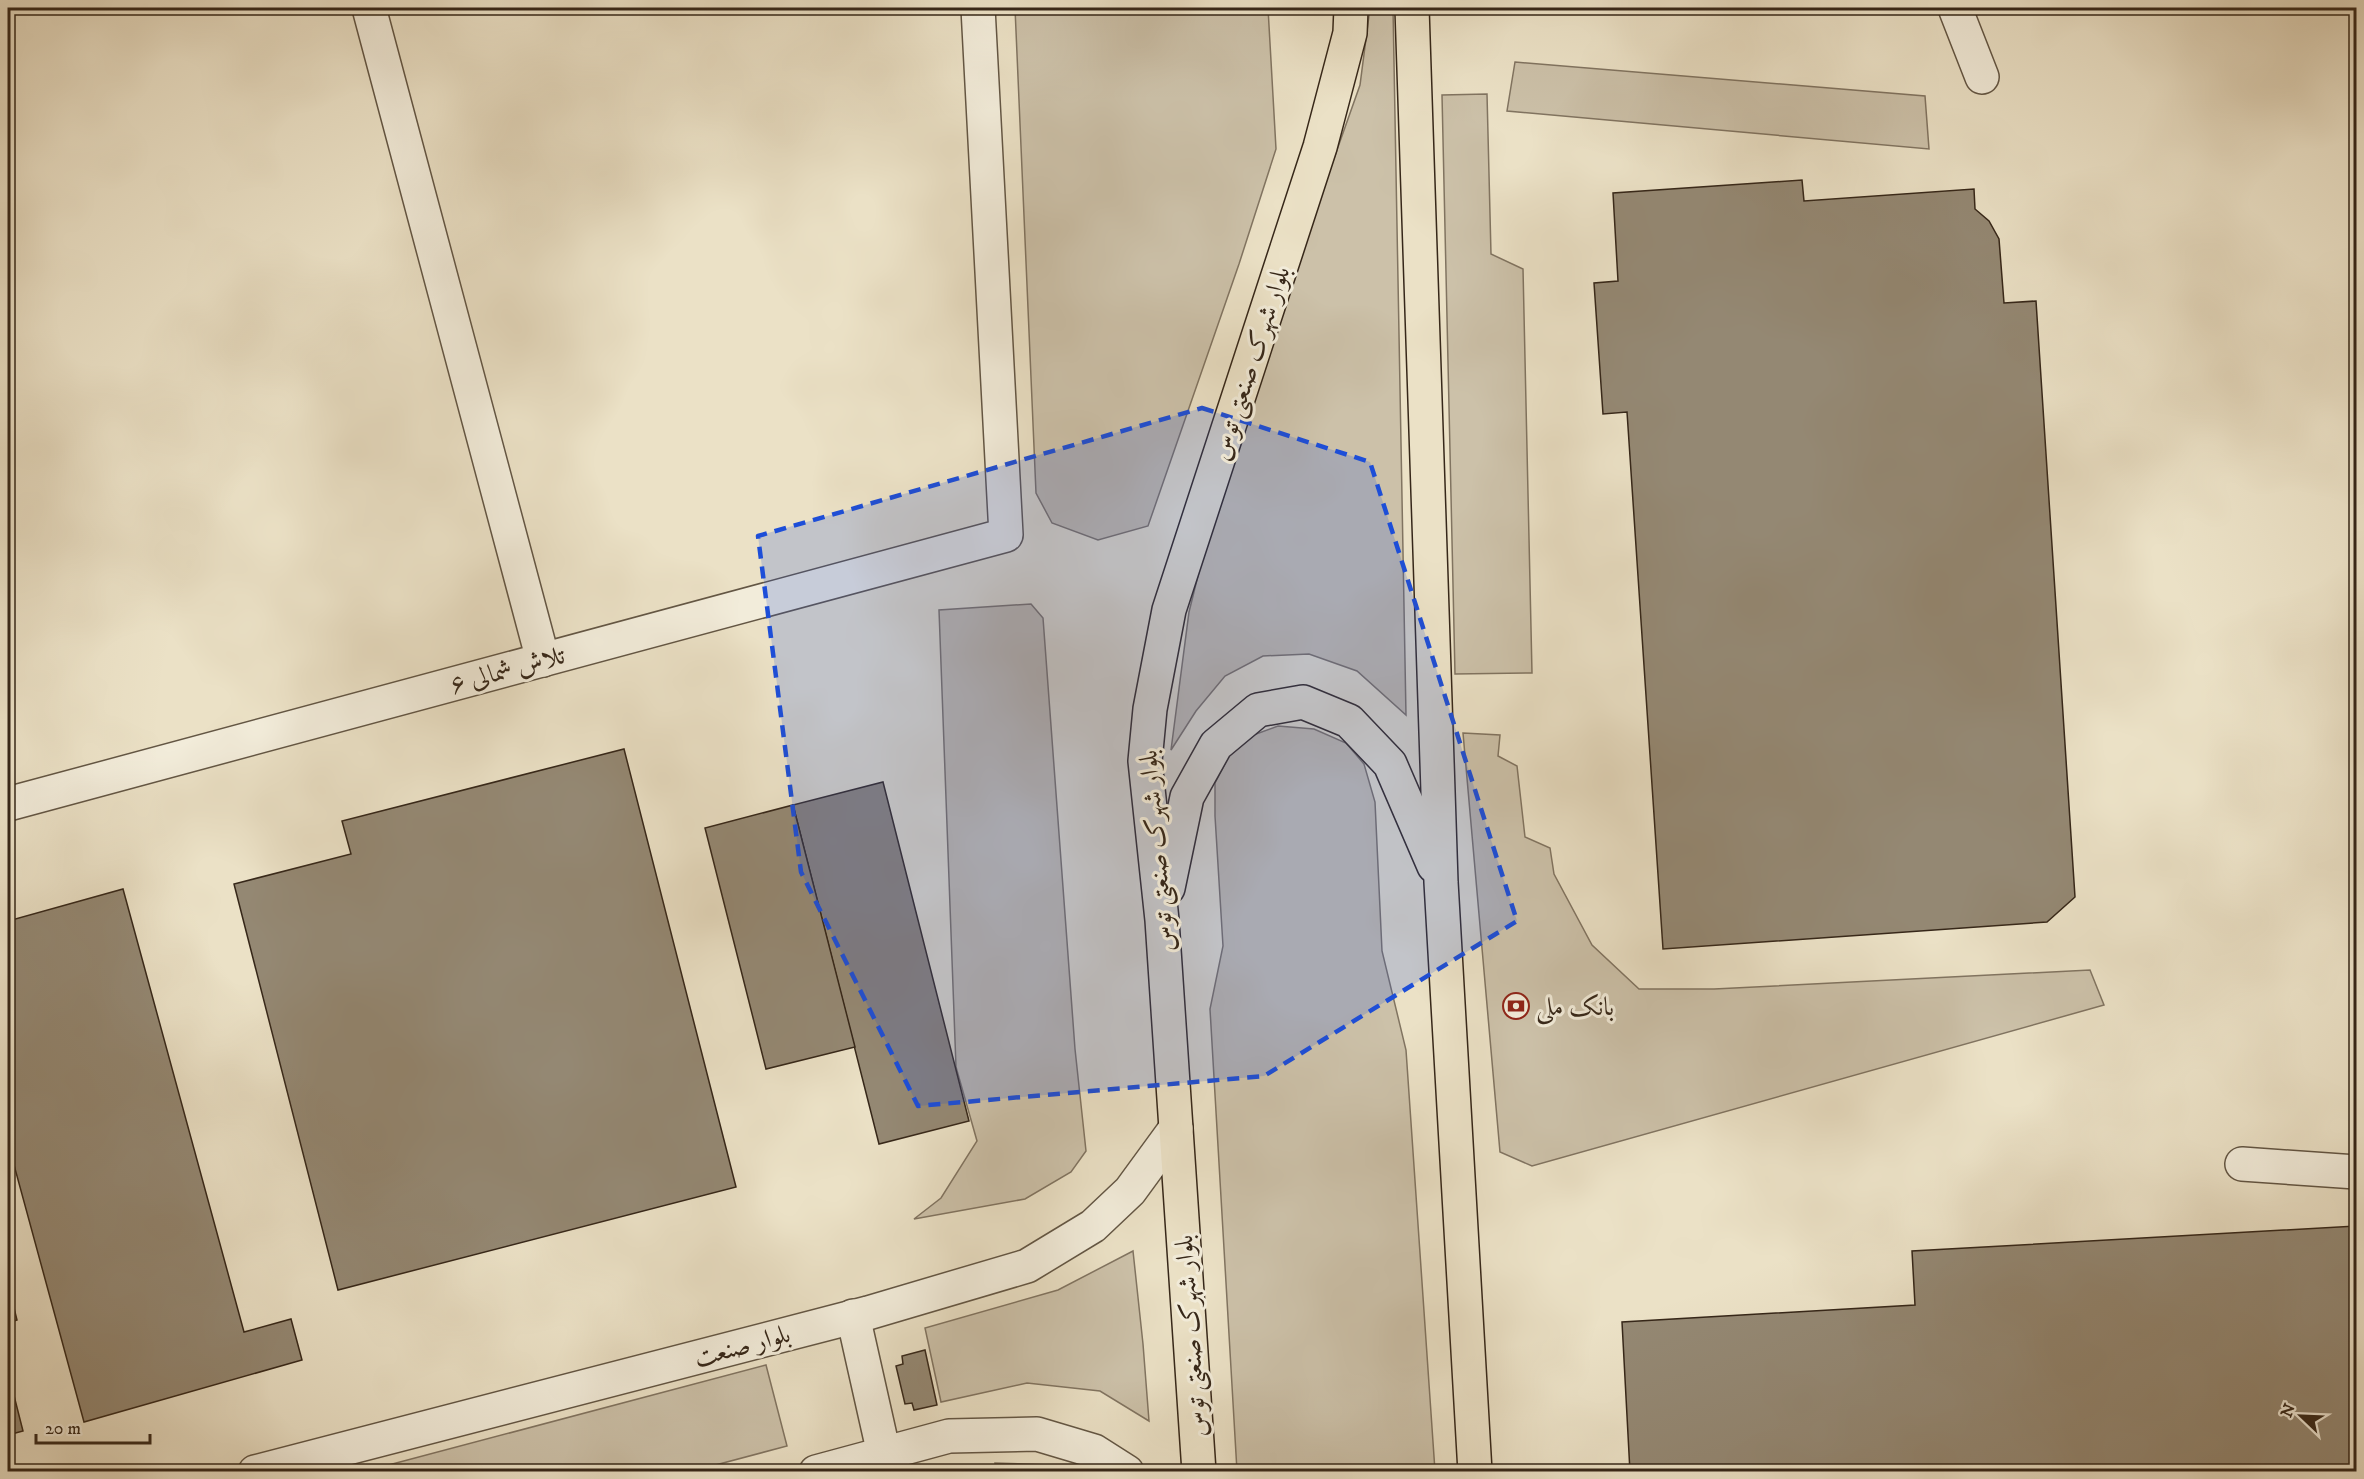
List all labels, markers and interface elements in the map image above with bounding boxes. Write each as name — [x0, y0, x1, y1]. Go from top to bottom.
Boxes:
street label: بلوار شهرک صنعتی توس — [1204, 262, 1299, 465]
street label: تلاش شمالی ۶ — [446, 639, 570, 702]
street label: بلوار شهرک صنعتی توس — [1132, 748, 1184, 953]
bank icon: بانک ملی — [1501, 991, 1531, 1021]
place label: بانک ملی — [1536, 991, 1614, 1025]
street label: بلوار شهرک صنعتی توس — [1168, 1234, 1216, 1438]
street label: بلوار صنعت — [691, 1318, 794, 1375]
north arrow — [2271, 1386, 2331, 1446]
text: N — [2276, 1401, 2300, 1420]
scale bar — [36, 1407, 150, 1445]
text: 20 m — [45, 1418, 81, 1440]

